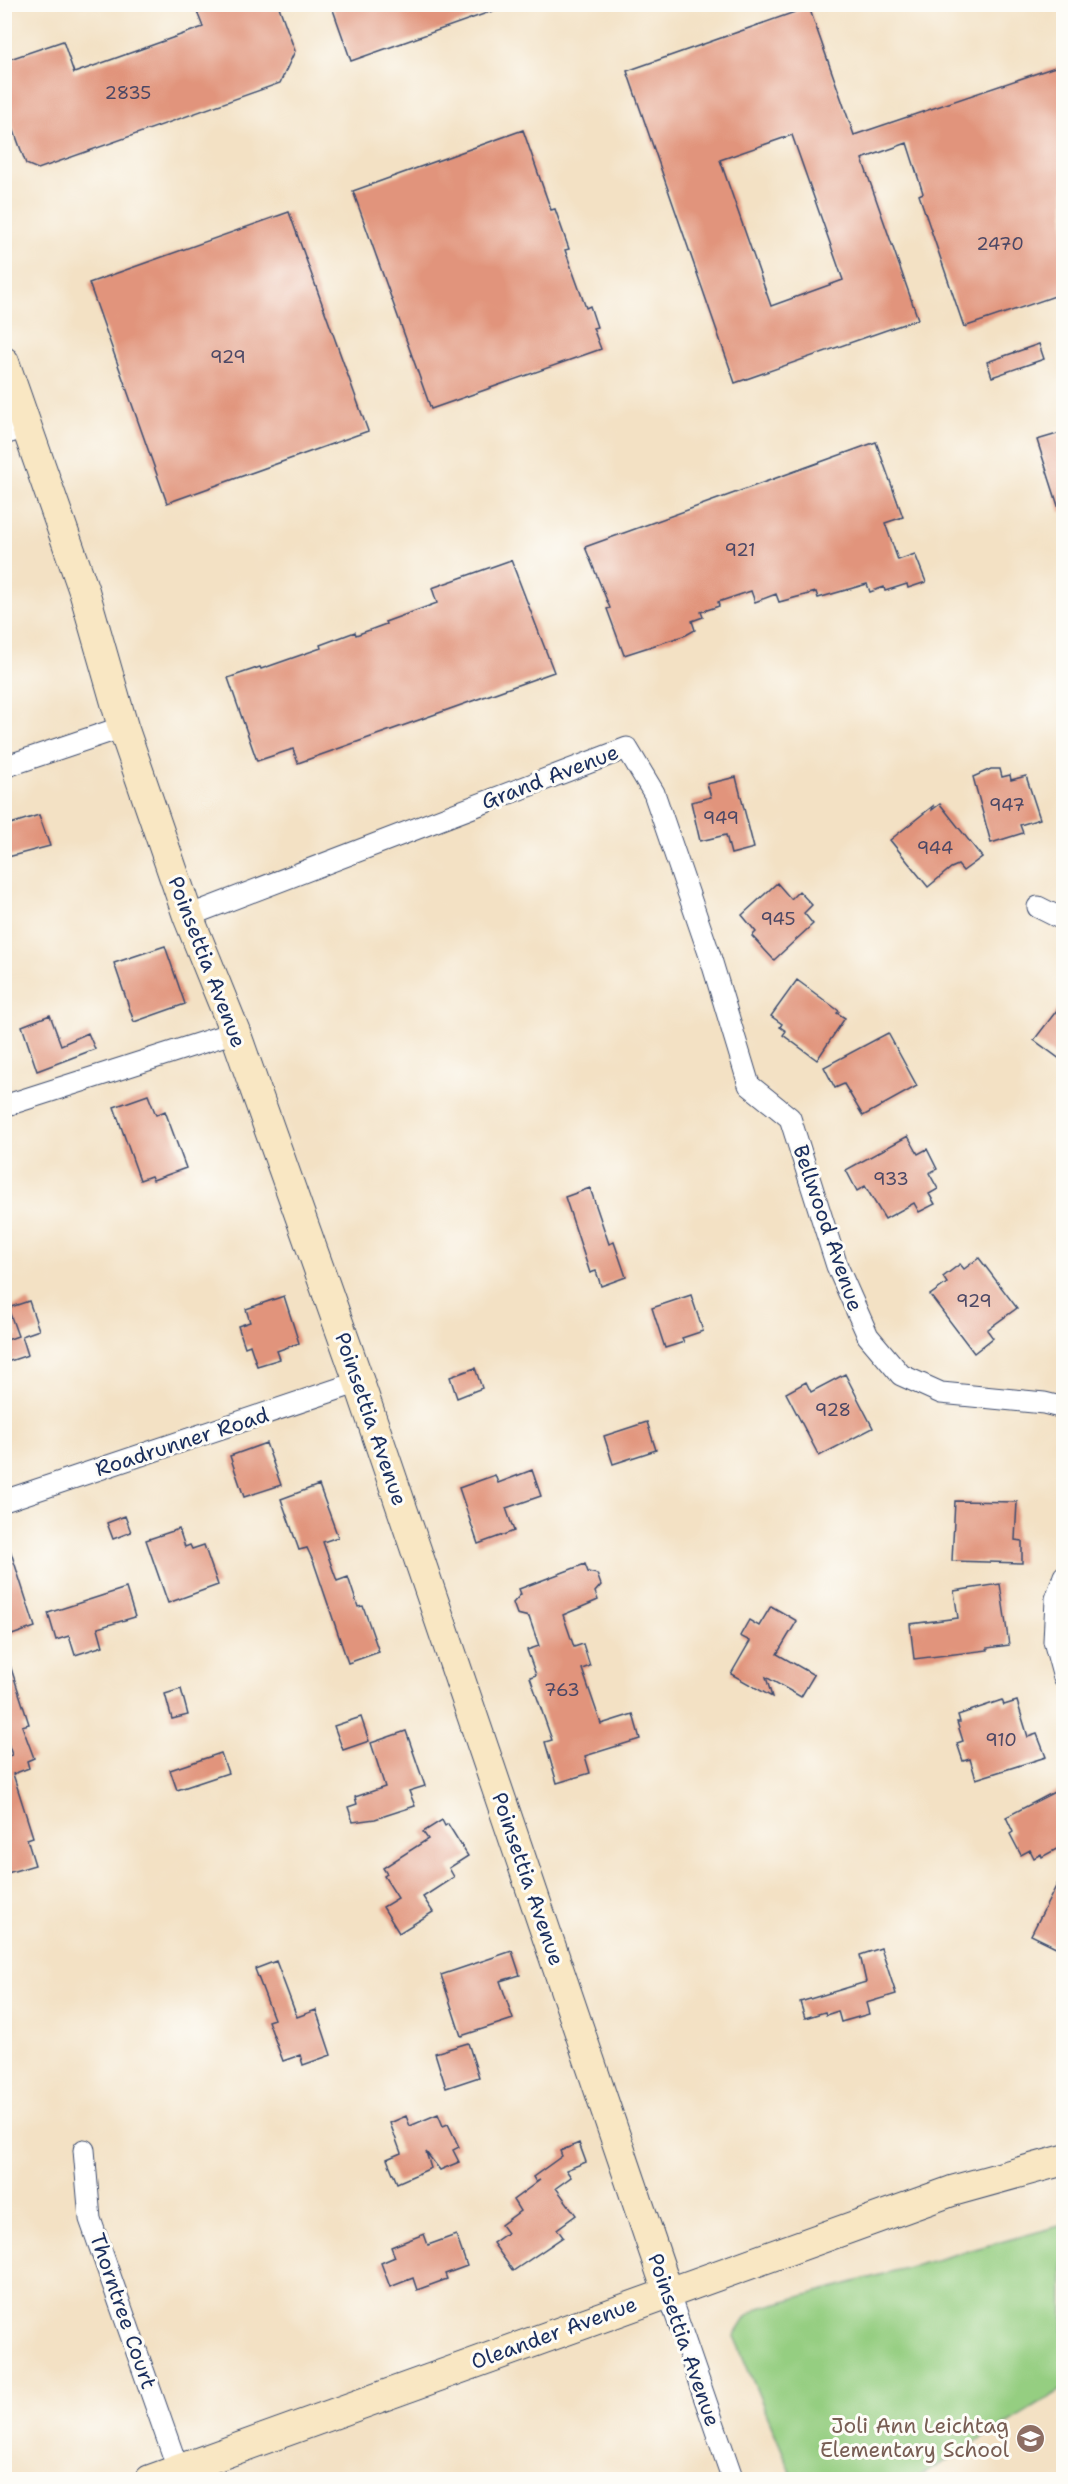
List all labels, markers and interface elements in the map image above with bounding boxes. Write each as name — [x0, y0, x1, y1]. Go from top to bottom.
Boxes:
house number: 2835 — [105, 81, 151, 105]
house number: 2470 — [976, 232, 1024, 256]
house number: 929 — [210, 345, 246, 369]
house number: 921 — [725, 538, 755, 562]
street label: Grand Avenue — [477, 738, 623, 816]
house number: 947 — [989, 793, 1025, 817]
house number: 949 — [703, 806, 739, 830]
house number: 944 — [917, 836, 953, 860]
street label: Poinsettia Avenue — [161, 872, 253, 1052]
house number: 945 — [761, 907, 795, 931]
street label: Bellwood Avenue — [786, 1141, 870, 1315]
house number: 933 — [873, 1167, 909, 1191]
house number: 929 — [956, 1289, 992, 1313]
street label: Poinsettia Avenue — [328, 1329, 414, 1509]
house number: 928 — [815, 1398, 851, 1422]
street label: Roadrunner Road — [92, 1401, 272, 1483]
house number: 763 — [544, 1678, 580, 1702]
house number: 910 — [985, 1728, 1017, 1752]
street label: Poinsettia Avenue — [485, 1789, 571, 1969]
street label: Thorntree Court — [83, 2229, 163, 2393]
street label: Poinsettia Avenue — [641, 2250, 727, 2430]
street label: Oleander Avenue — [467, 2290, 641, 2376]
place label: Joli Ann Leichtag Elementary School — [820, 2412, 1010, 2464]
school or university icon: Joli Ann Leichtag Elementary School — [1014, 2422, 1046, 2454]

